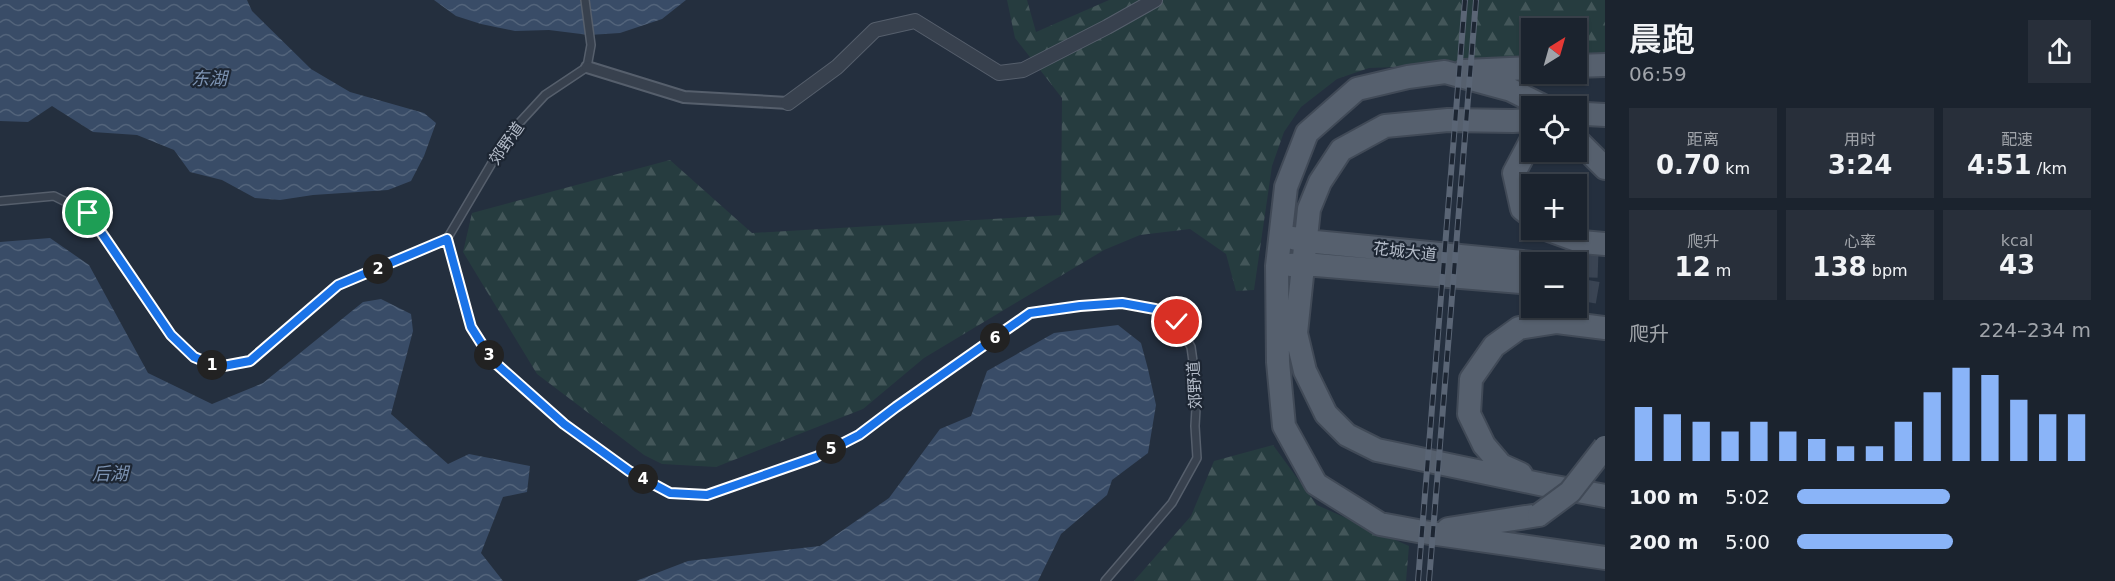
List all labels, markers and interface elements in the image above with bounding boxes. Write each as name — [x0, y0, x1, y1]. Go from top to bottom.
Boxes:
north arrow — [1521, 18, 1587, 84]
map controls — [1521, 18, 1587, 318]
text: 晨跑 — [1629, 20, 1695, 59]
button: share — [2028, 20, 2091, 83]
text: 06:59 — [1629, 62, 1687, 86]
water label: 东湖 — [191, 68, 230, 89]
button: locate — [1521, 96, 1587, 162]
street label: 郊野道 — [485, 118, 528, 168]
text: 距离 — [1687, 130, 1719, 149]
text: 用时 — [1844, 130, 1876, 149]
text: 配速 — [2001, 130, 2033, 149]
text: 0.70 — [1656, 150, 1720, 180]
text: 3:24 — [1828, 150, 1892, 180]
text: 4:51 — [1967, 150, 2032, 180]
text: km — [1720, 159, 1750, 178]
text: /km — [2032, 159, 2067, 178]
button: + — [1521, 174, 1587, 240]
pin — [62, 187, 113, 238]
icon: arrive — [71, 196, 104, 229]
text: kcal — [2001, 231, 2033, 250]
text: 爬升 — [1687, 232, 1719, 251]
text: 心率 — [1844, 232, 1876, 251]
street label: 花城大道 — [1372, 239, 1438, 264]
text: 43 — [1999, 250, 2035, 280]
button: − — [1521, 252, 1587, 318]
text: 12 — [1675, 252, 1711, 282]
text: 138 — [1812, 252, 1867, 282]
pin: 2 — [363, 254, 393, 284]
text: 2 — [372, 259, 384, 278]
text: m — [1711, 261, 1731, 280]
text: bpm — [1867, 261, 1908, 280]
pin — [1151, 296, 1202, 347]
icon: check — [1160, 305, 1193, 338]
text: 224–234 m — [1979, 318, 2091, 342]
text: 爬升 — [1629, 322, 1669, 346]
pin: 6 — [980, 323, 1010, 353]
text: 6 — [989, 328, 1001, 347]
pin: 3 — [474, 340, 504, 370]
text: 3 — [483, 345, 495, 364]
pin: 1 — [197, 350, 227, 380]
text: 1 — [206, 355, 218, 374]
street label: 郊野道 — [1184, 361, 1205, 409]
pin: 5 — [816, 434, 846, 464]
text: 5 — [825, 439, 837, 458]
water label: 后湖 — [92, 463, 131, 484]
pin: 4 — [628, 464, 658, 494]
text: 4 — [637, 469, 649, 488]
text: 100 m — [1629, 485, 1699, 509]
text: 5:02 — [1725, 485, 1770, 509]
text: 200 m — [1629, 530, 1699, 554]
text: 5:00 — [1725, 530, 1770, 554]

